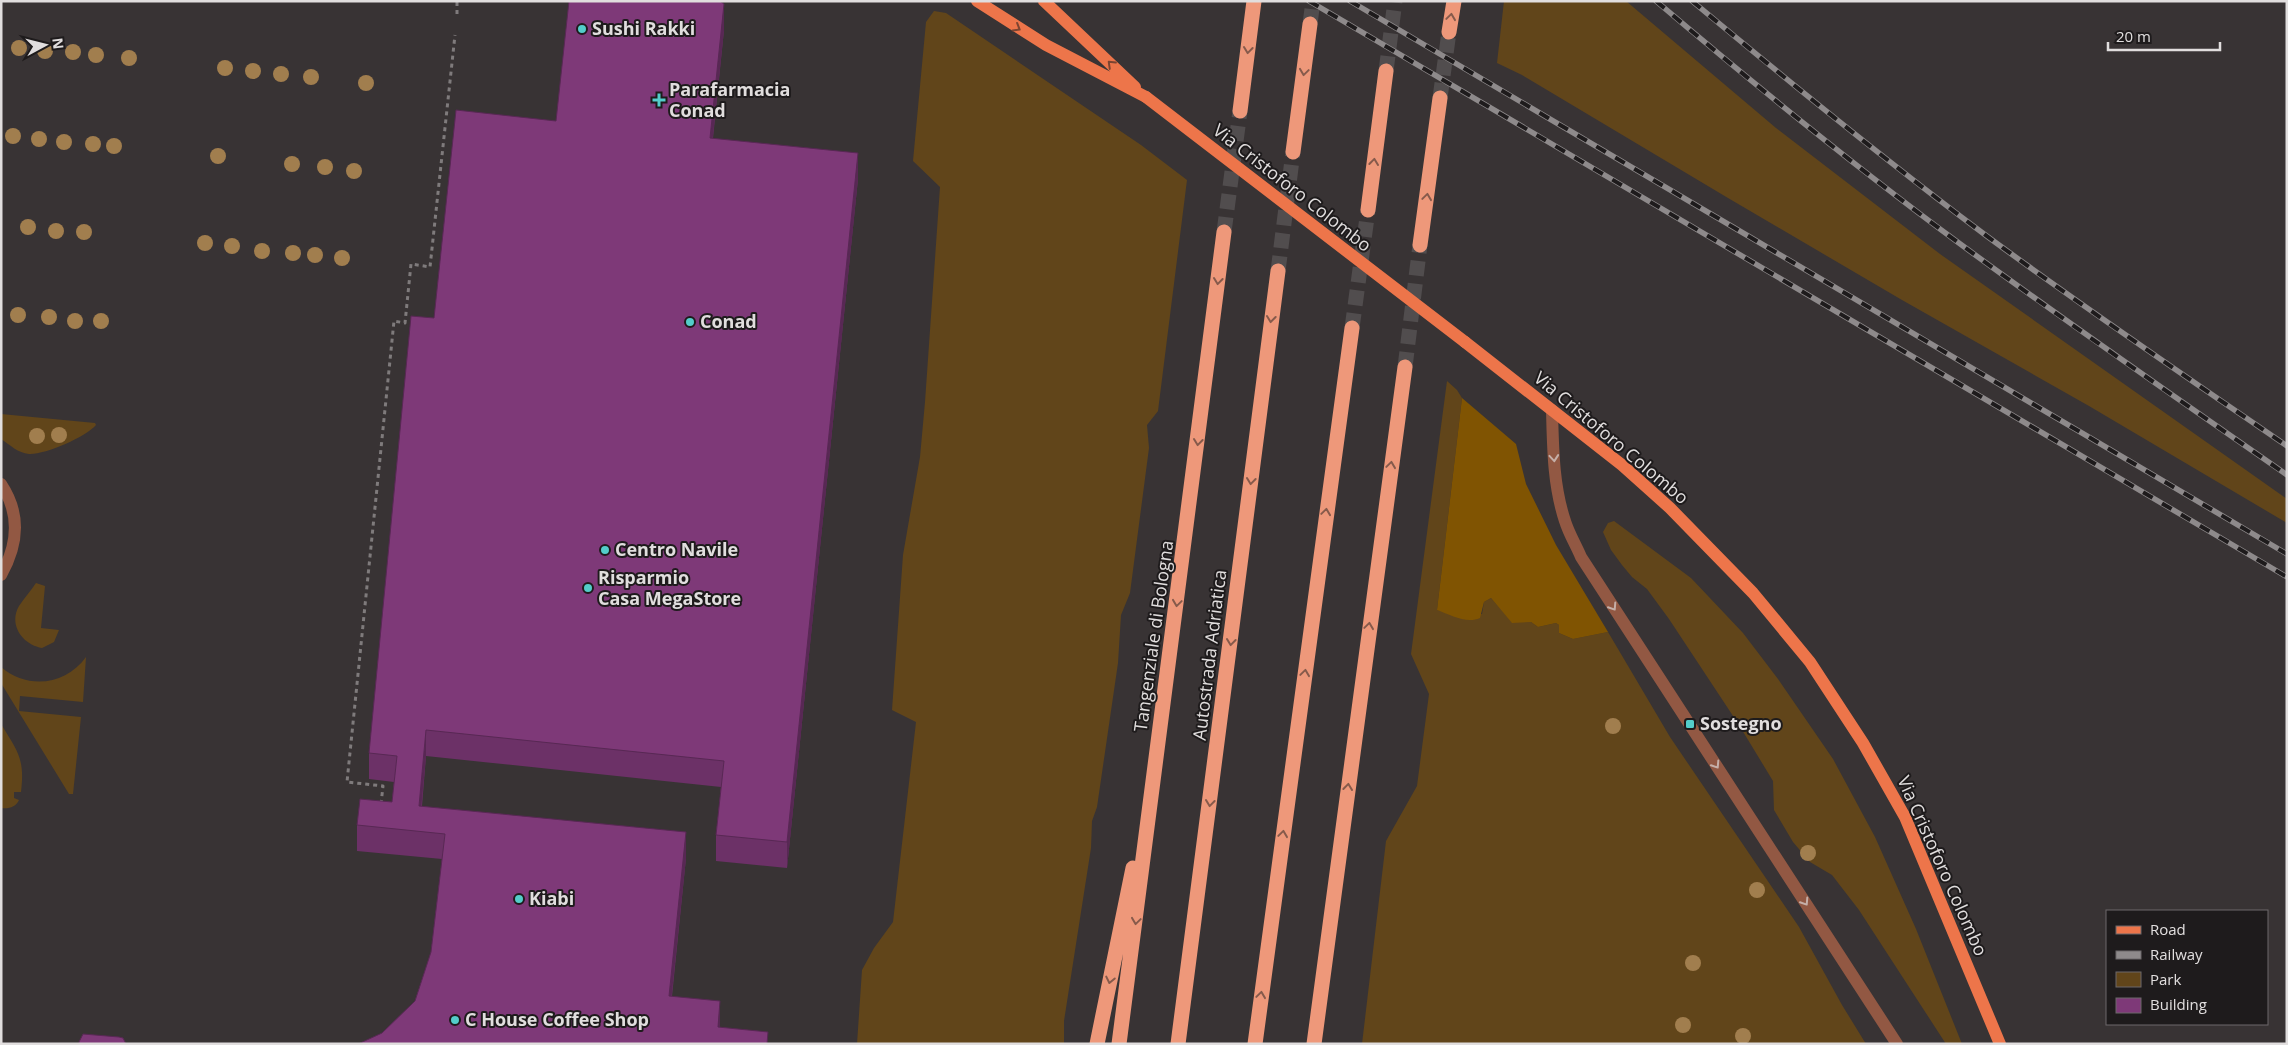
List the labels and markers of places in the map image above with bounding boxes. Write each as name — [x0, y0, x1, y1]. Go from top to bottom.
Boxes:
place label: Sushi Rakki — [592, 16, 695, 40]
marker: Sushi Rakki — [576, 23, 588, 35]
place label: Parafarmacia Conad — [669, 77, 790, 122]
marker: Parafarmacia Conad — [653, 94, 665, 106]
place label: Conad — [700, 309, 757, 333]
marker: Conad — [684, 316, 696, 328]
place label: Centro Navile — [615, 537, 738, 561]
marker: Centro Navile — [599, 544, 611, 556]
place label: Risparmio Casa MegaStore — [598, 565, 741, 610]
marker: Risparmio Casa MegaStore — [582, 582, 594, 594]
place label: Sostegno — [1700, 711, 1782, 735]
marker: Sostegno — [1684, 718, 1696, 730]
place label: Kiabi — [529, 886, 574, 910]
marker: Kiabi — [513, 893, 525, 905]
place label: C House Coffee Shop — [465, 1007, 649, 1031]
marker: C House Coffee Shop — [449, 1014, 461, 1026]

